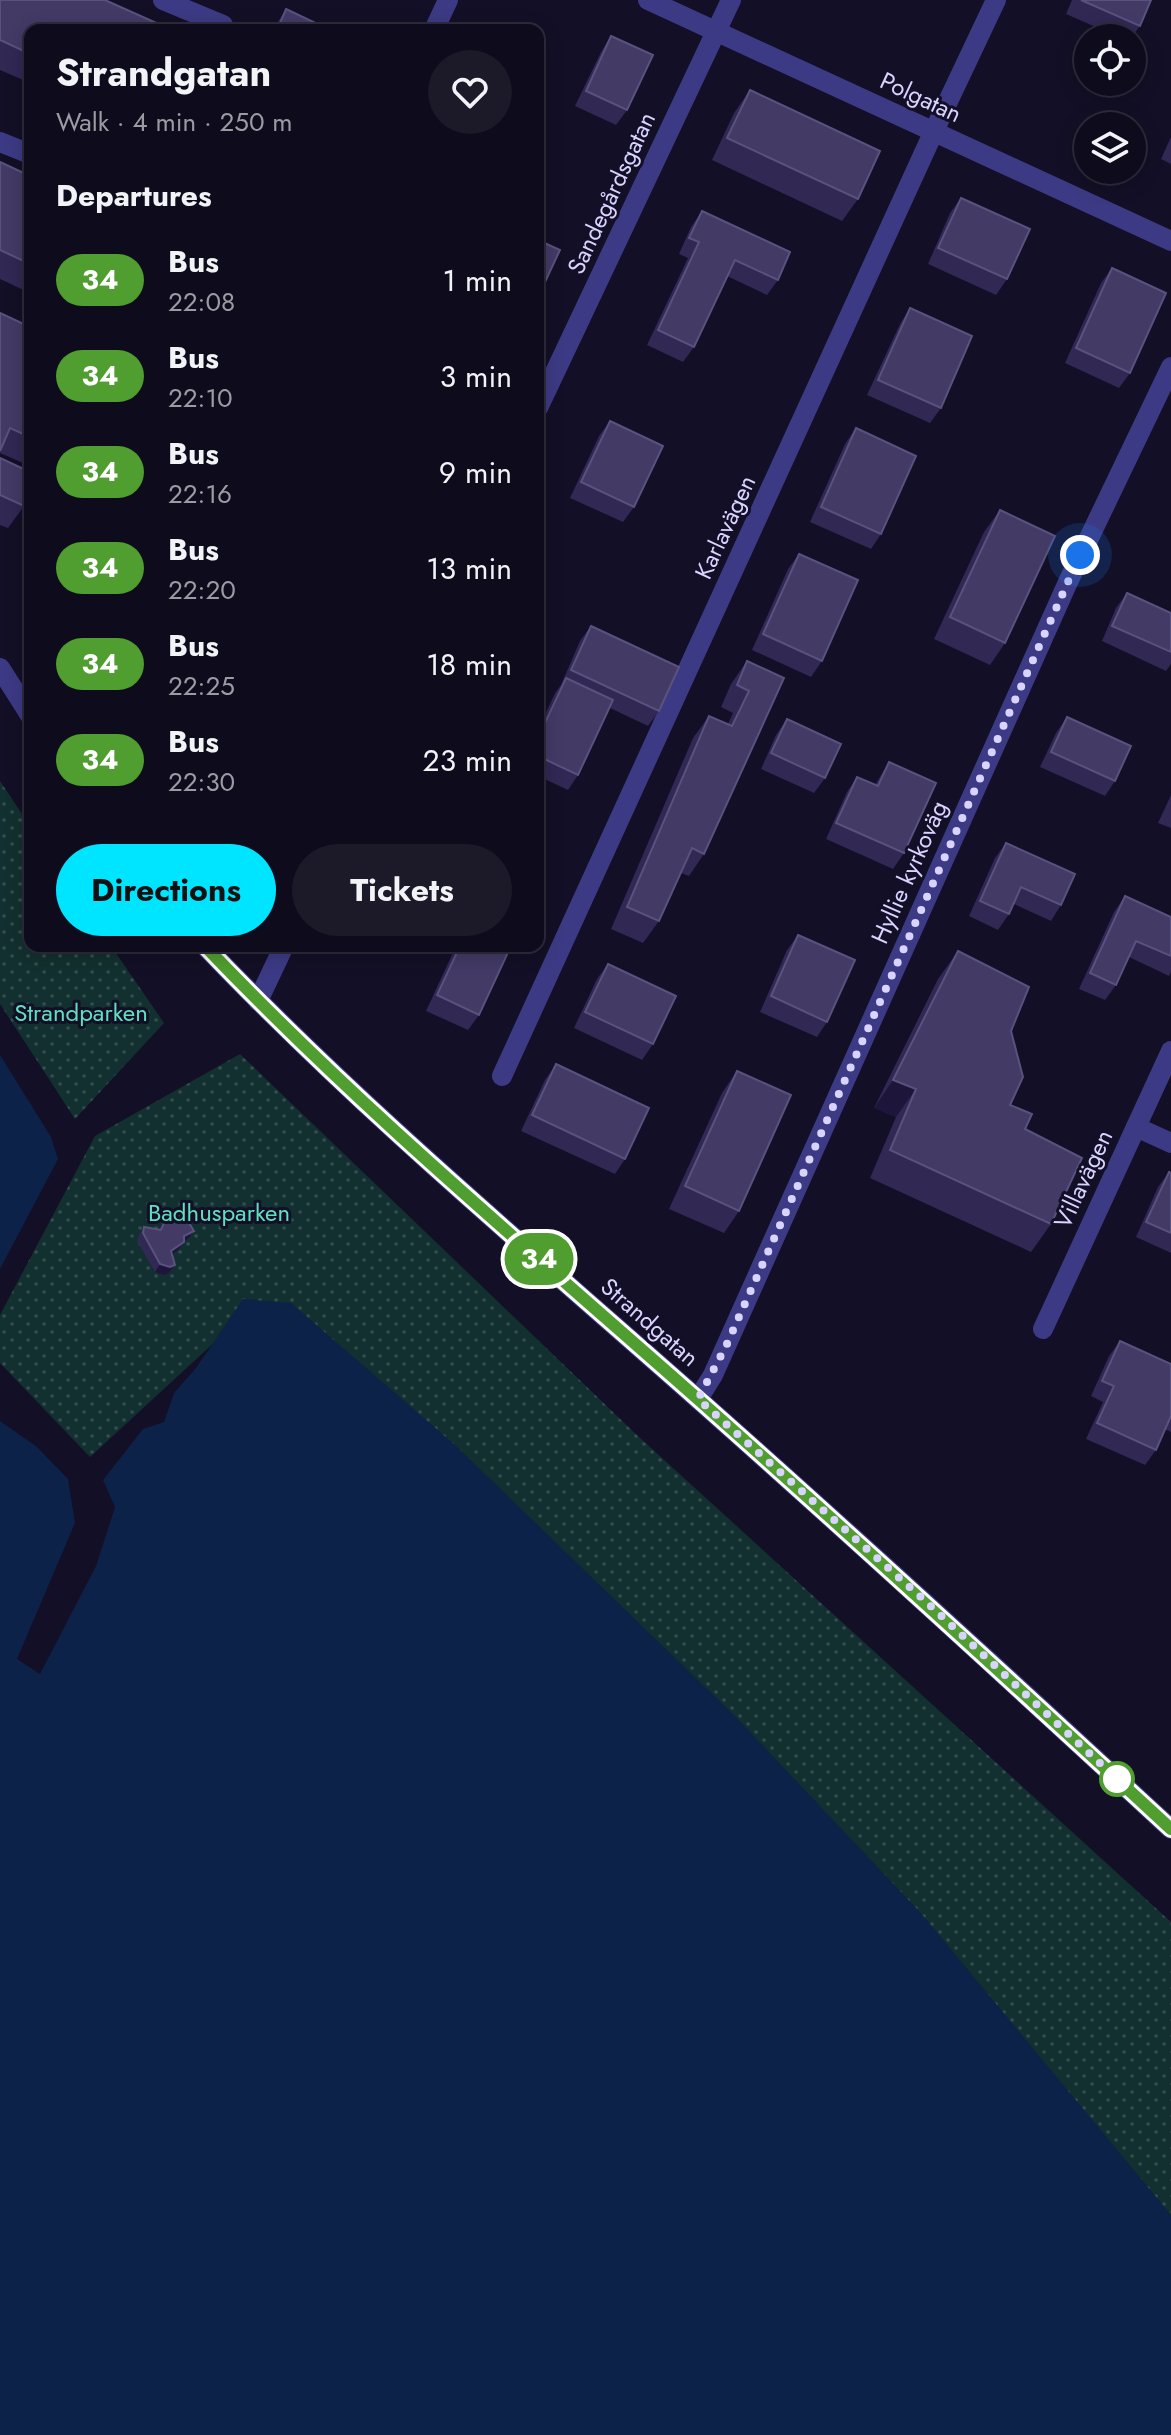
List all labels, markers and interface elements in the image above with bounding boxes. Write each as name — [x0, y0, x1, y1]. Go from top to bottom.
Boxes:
map controls — [1074, 24, 1146, 184]
button: locate — [1074, 24, 1146, 96]
text: Strandgatan — [56, 45, 271, 100]
button: heart — [428, 50, 512, 134]
street label: Polgatan — [875, 63, 967, 131]
text: Walk · 4 min · 250 m — [56, 103, 293, 141]
street label: Sandegårdsgatan — [558, 106, 664, 280]
button: layers — [1074, 112, 1146, 184]
text: Departures — [56, 174, 212, 217]
text: Bus — [168, 240, 219, 283]
text: 34 — [82, 259, 118, 300]
text: 1 min — [443, 259, 512, 302]
text: 22:08 — [168, 283, 235, 321]
text: Bus — [168, 336, 219, 379]
text: 34 — [82, 355, 118, 396]
text: 3 min — [440, 355, 512, 398]
text: 22:10 — [168, 379, 233, 417]
text: Bus — [168, 432, 219, 475]
text: 34 — [82, 451, 118, 492]
text: 9 min — [439, 451, 512, 494]
street label: Karlavägen — [686, 469, 764, 585]
text: 22:16 — [168, 475, 232, 513]
text: Bus — [168, 528, 219, 571]
your location — [1060, 535, 1100, 575]
text: 34 — [82, 547, 118, 588]
text: 13 min — [426, 547, 512, 590]
text: 22:20 — [168, 571, 236, 609]
text: Bus — [168, 624, 219, 667]
text: 34 — [82, 643, 118, 684]
text: 18 min — [426, 643, 512, 686]
text: 22:25 — [168, 667, 235, 705]
text: Bus — [168, 720, 219, 763]
text: 34 — [82, 739, 118, 780]
text: 23 min — [423, 739, 512, 782]
text: 22:30 — [168, 763, 235, 801]
street label: Hyllie kyrkoväg — [862, 795, 956, 949]
button: Directions — [56, 844, 276, 936]
button: Tickets — [292, 844, 512, 936]
park label: Strandparken — [14, 995, 148, 1030]
street label: Villavägen — [1045, 1124, 1121, 1234]
park label: Badhusparken — [148, 1195, 290, 1230]
line badge: 34 — [503, 1233, 575, 1285]
text: 34 — [521, 1238, 557, 1279]
street label: Strandgatan — [593, 1269, 707, 1375]
unlabelled marker — [1100, 1762, 1134, 1796]

